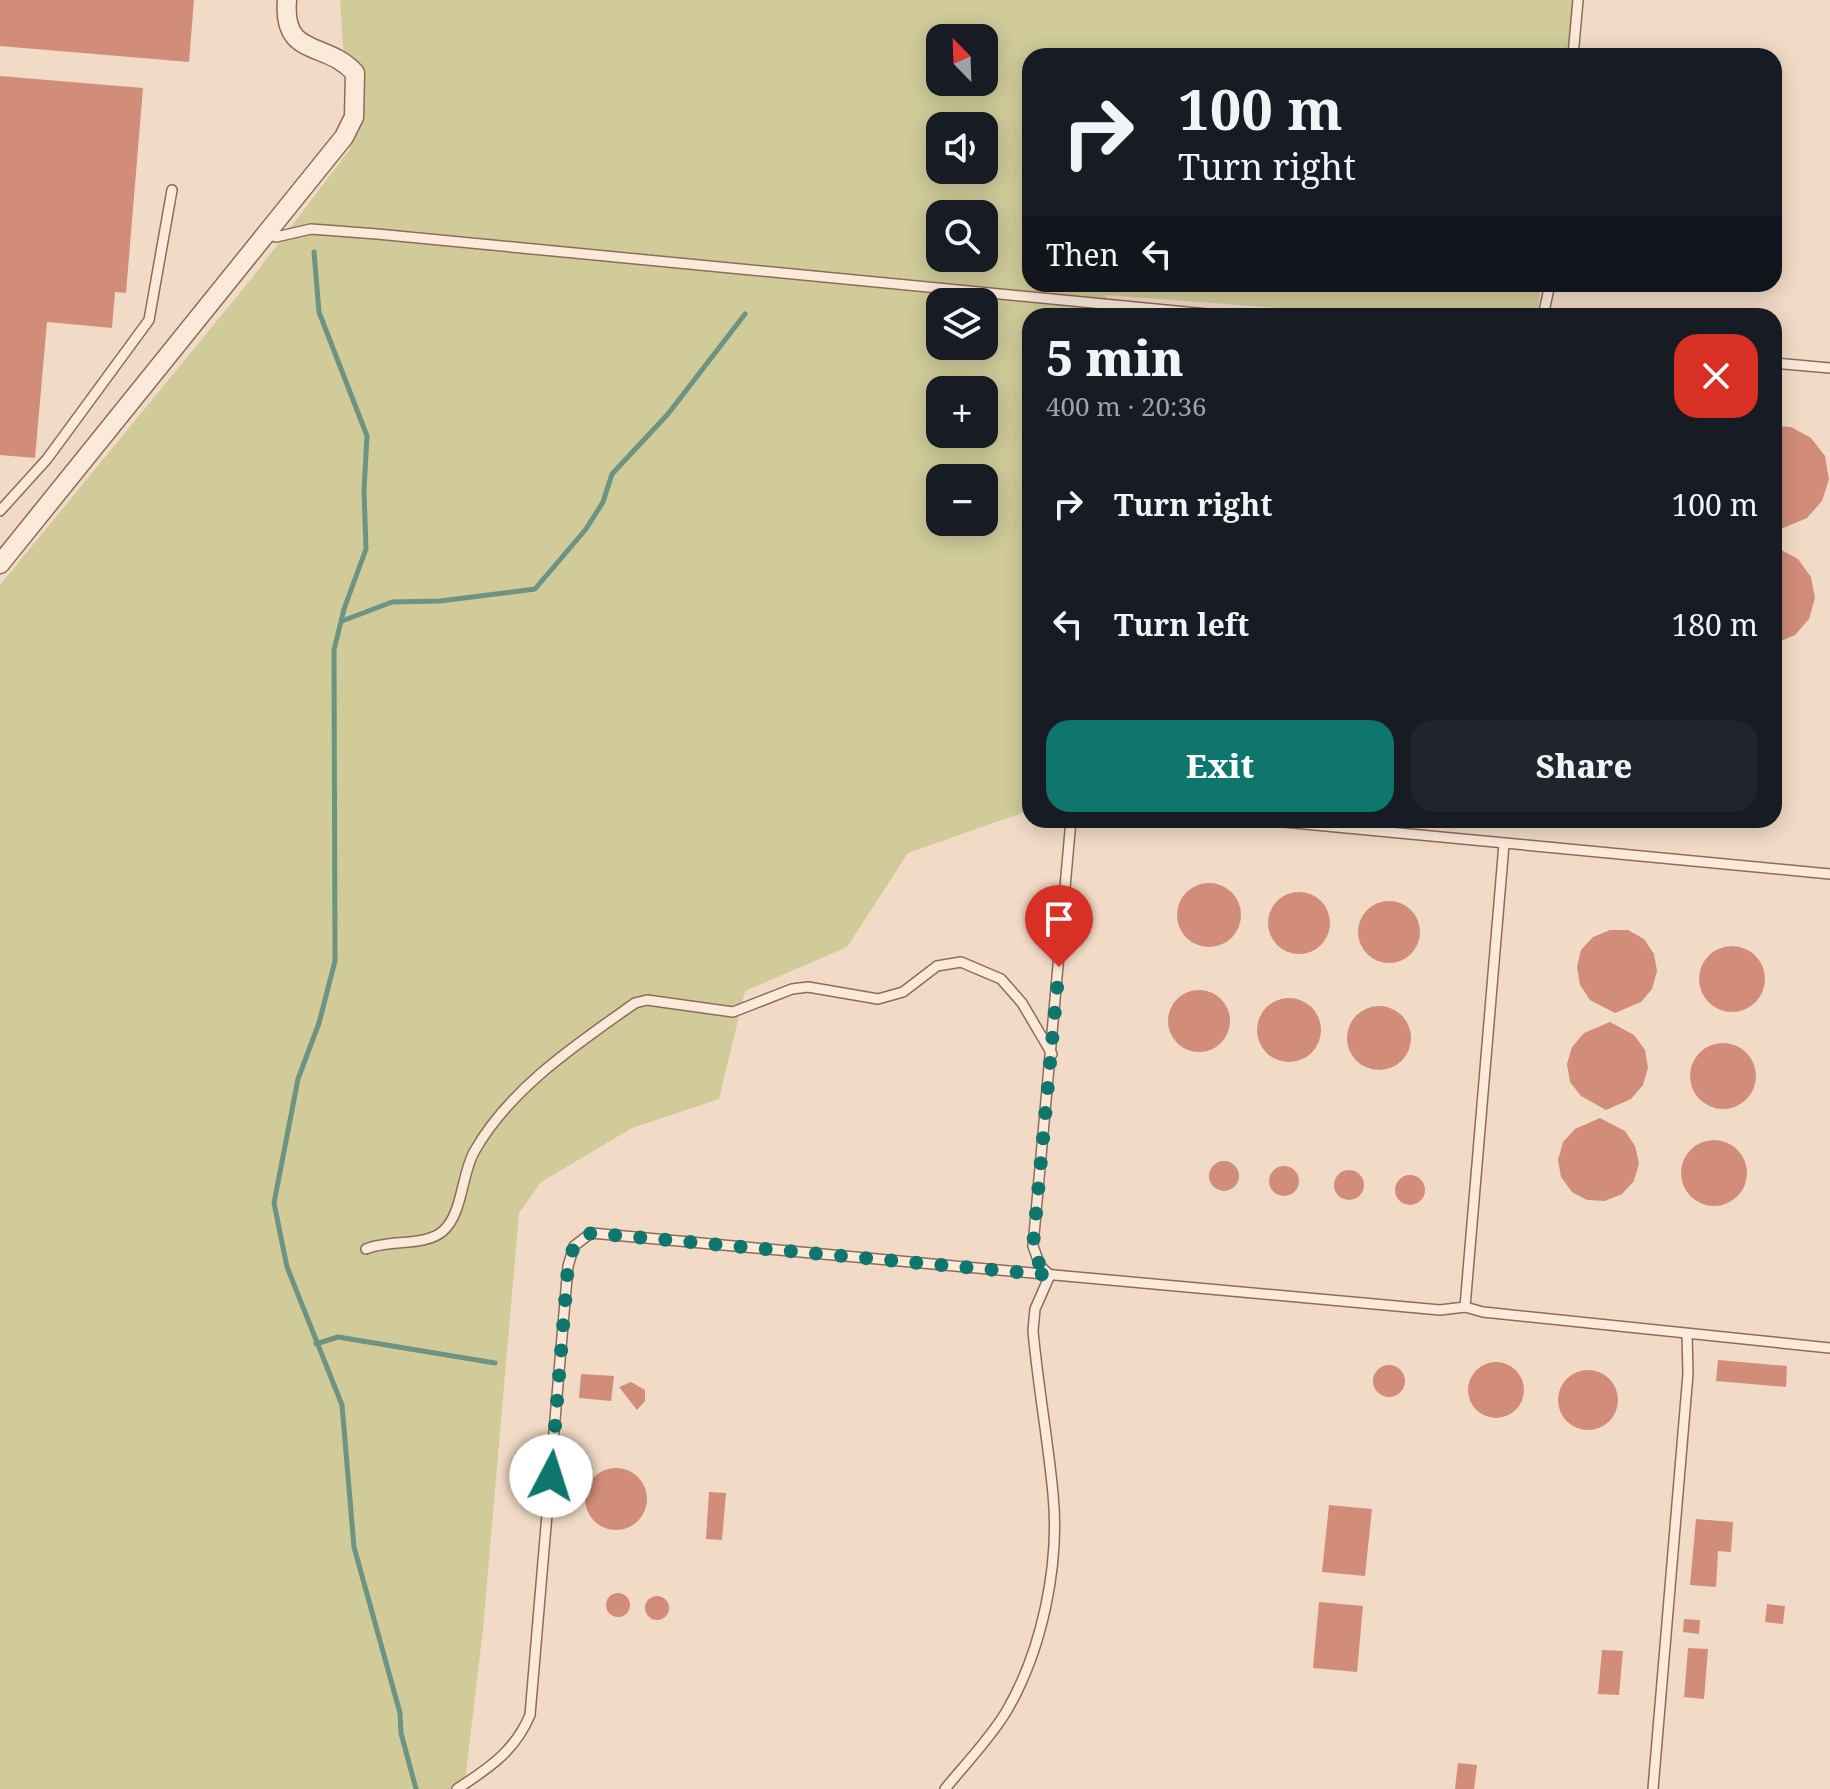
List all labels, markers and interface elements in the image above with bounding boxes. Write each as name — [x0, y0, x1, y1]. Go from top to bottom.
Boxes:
north arrow — [926, 24, 998, 96]
map controls — [926, 24, 998, 536]
text: 100 m — [1178, 70, 1343, 146]
icon: right — [1046, 80, 1150, 184]
button: sound — [926, 112, 998, 184]
text: Turn right — [1178, 142, 1356, 191]
button: search — [926, 200, 998, 272]
icon: left — [1135, 232, 1179, 276]
text: Then — [1046, 234, 1119, 275]
button: layers — [926, 288, 998, 360]
text: 5 min — [1046, 325, 1184, 390]
button: close — [1674, 334, 1758, 418]
button: + — [926, 376, 998, 448]
text: 400 m · 20:36 — [1046, 388, 1207, 424]
button: − — [926, 464, 998, 536]
icon: right — [1046, 482, 1090, 526]
text: Turn right — [1114, 484, 1272, 525]
text: 100 m — [1672, 484, 1758, 525]
icon: left — [1046, 602, 1090, 646]
text: Turn left — [1114, 604, 1249, 645]
text: 180 m — [1672, 604, 1758, 645]
button: Exit — [1046, 720, 1394, 812]
button: Share — [1410, 720, 1758, 812]
pin — [1025, 885, 1093, 967]
icon: arrive — [1037, 897, 1081, 941]
position arrow — [509, 1434, 593, 1518]

